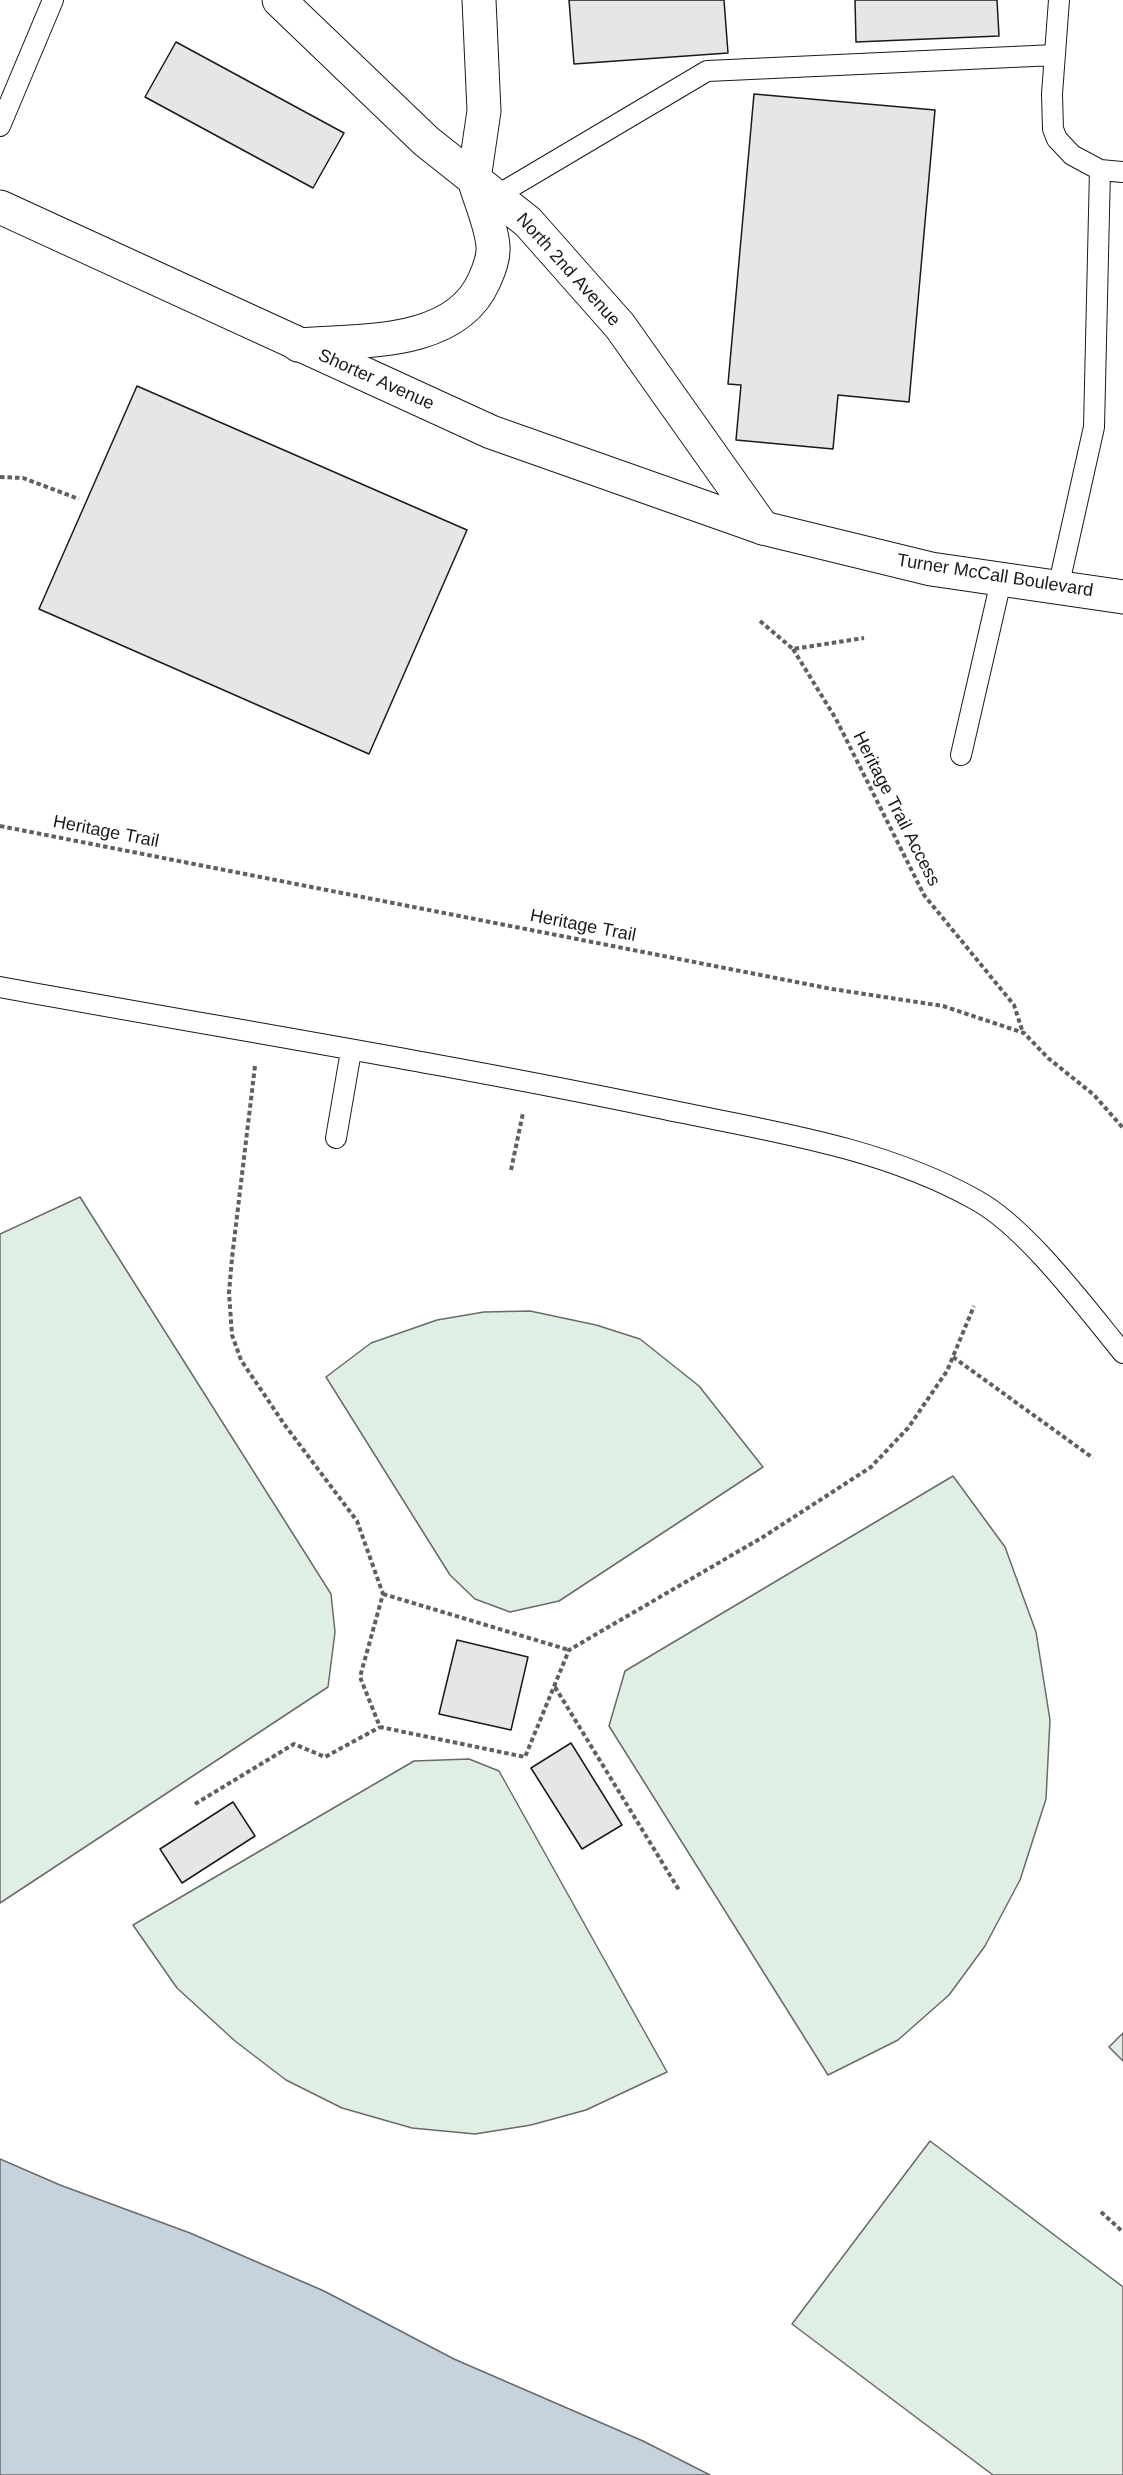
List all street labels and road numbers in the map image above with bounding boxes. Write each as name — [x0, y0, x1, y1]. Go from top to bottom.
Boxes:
street label: North 2nd Avenue — [512, 209, 624, 331]
street label: Shorter Avenue — [315, 345, 437, 415]
street label: Turner McCall Boulevard — [895, 550, 1095, 602]
street label: Heritage Trail Access — [848, 728, 944, 890]
street label: Heritage Trail — [51, 811, 161, 853]
street label: Heritage Trail — [528, 905, 638, 947]

